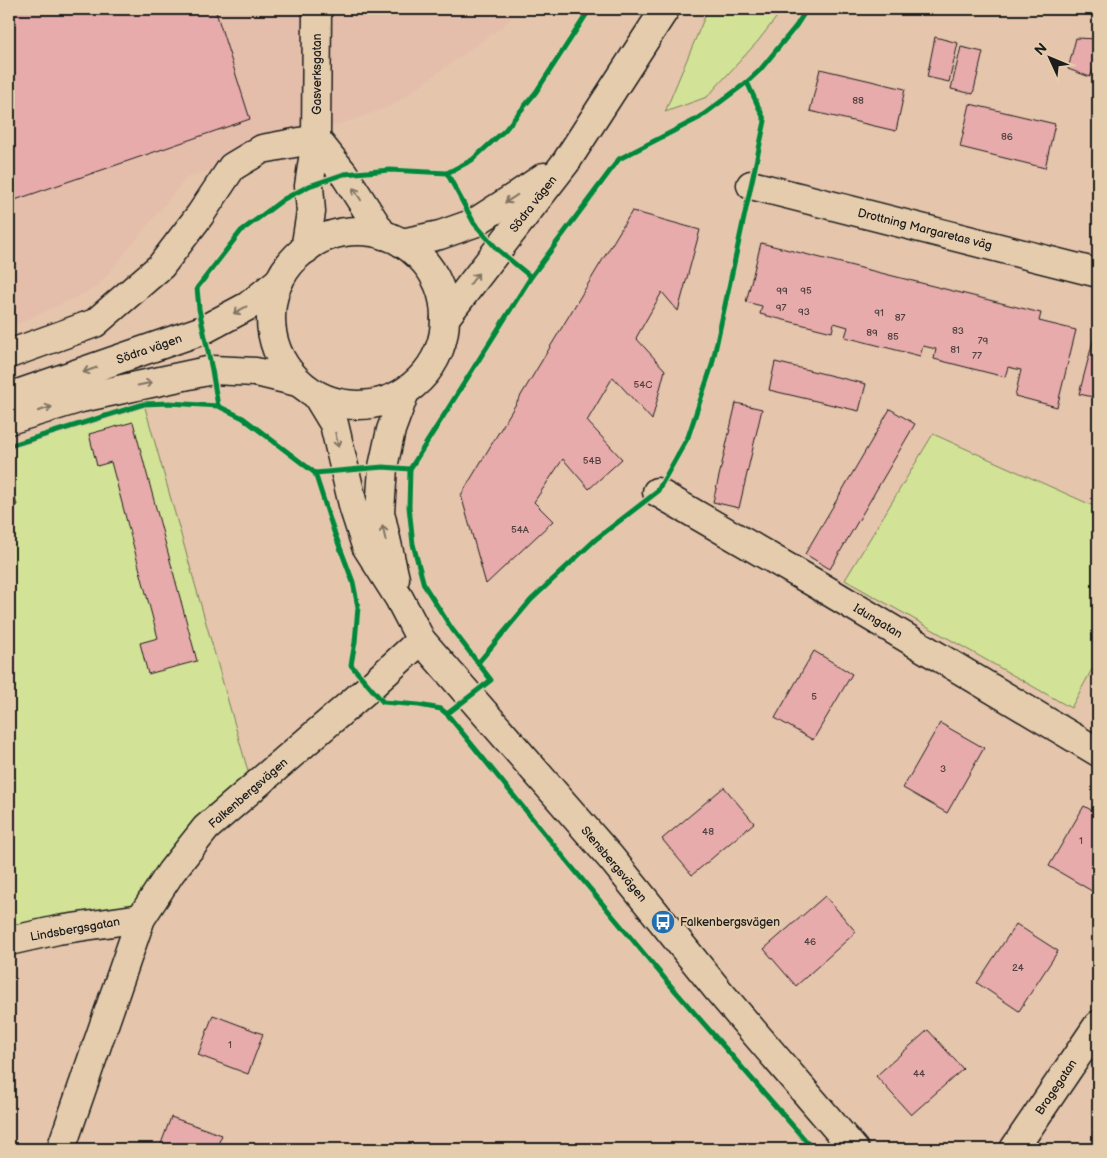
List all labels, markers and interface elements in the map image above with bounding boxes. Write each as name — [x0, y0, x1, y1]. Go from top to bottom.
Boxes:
north arrow — [1024, 32, 1074, 82]
street label: Gasverksgatan — [310, 33, 325, 115]
text: N — [1031, 40, 1051, 59]
house number: 88 — [852, 95, 864, 107]
house number: 86 — [1001, 131, 1013, 143]
street label: Södra vägen — [506, 173, 560, 236]
one-way arrow — [352, 188, 362, 202]
one-way arrow — [505, 195, 519, 205]
street label: Drottning Margaretas väg — [856, 205, 994, 253]
one-way arrow — [469, 273, 480, 286]
house number: 99 — [776, 285, 788, 297]
house number: 95 — [800, 285, 812, 297]
house number: 97 — [776, 302, 786, 314]
one-way arrow — [233, 305, 248, 315]
house number: 93 — [798, 306, 810, 318]
house number: 91 — [874, 307, 884, 319]
house number: 87 — [895, 312, 905, 324]
house number: 83 — [952, 325, 964, 337]
house number: 89 — [866, 327, 878, 339]
street label: Södra vägen — [114, 331, 184, 368]
house number: 85 — [887, 331, 899, 343]
house number: 79 — [978, 335, 989, 347]
house number: 81 — [950, 344, 960, 356]
house number: 77 — [972, 350, 982, 362]
one-way arrow — [82, 366, 98, 375]
one-way arrow — [137, 379, 153, 388]
house number: 54C — [634, 379, 652, 391]
one-way arrow — [36, 403, 52, 413]
one-way arrow — [333, 431, 342, 447]
house number: 54B — [583, 455, 601, 467]
house number: 54A — [511, 524, 530, 536]
one-way arrow — [379, 526, 389, 542]
street label: Idungatan — [850, 601, 905, 642]
house number: 5 — [811, 691, 817, 703]
street label: Falkenbergsvägen — [206, 755, 291, 832]
house number: 3 — [940, 763, 946, 775]
street label: Stensbergsvägen — [577, 823, 650, 906]
house number: 48 — [702, 826, 714, 838]
house number: 1 — [1079, 835, 1083, 847]
bus stop icon: Falkenbergsvägen — [650, 909, 676, 935]
street label: Lindsbergsgatan — [29, 914, 121, 945]
place label: Falkenbergsvägen — [680, 915, 780, 930]
house number: 46 — [804, 936, 816, 948]
house number: 24 — [1012, 962, 1024, 974]
house number: 1 — [228, 1039, 232, 1051]
street label: Bragegatan — [1032, 1056, 1081, 1118]
house number: 44 — [913, 1068, 925, 1080]

